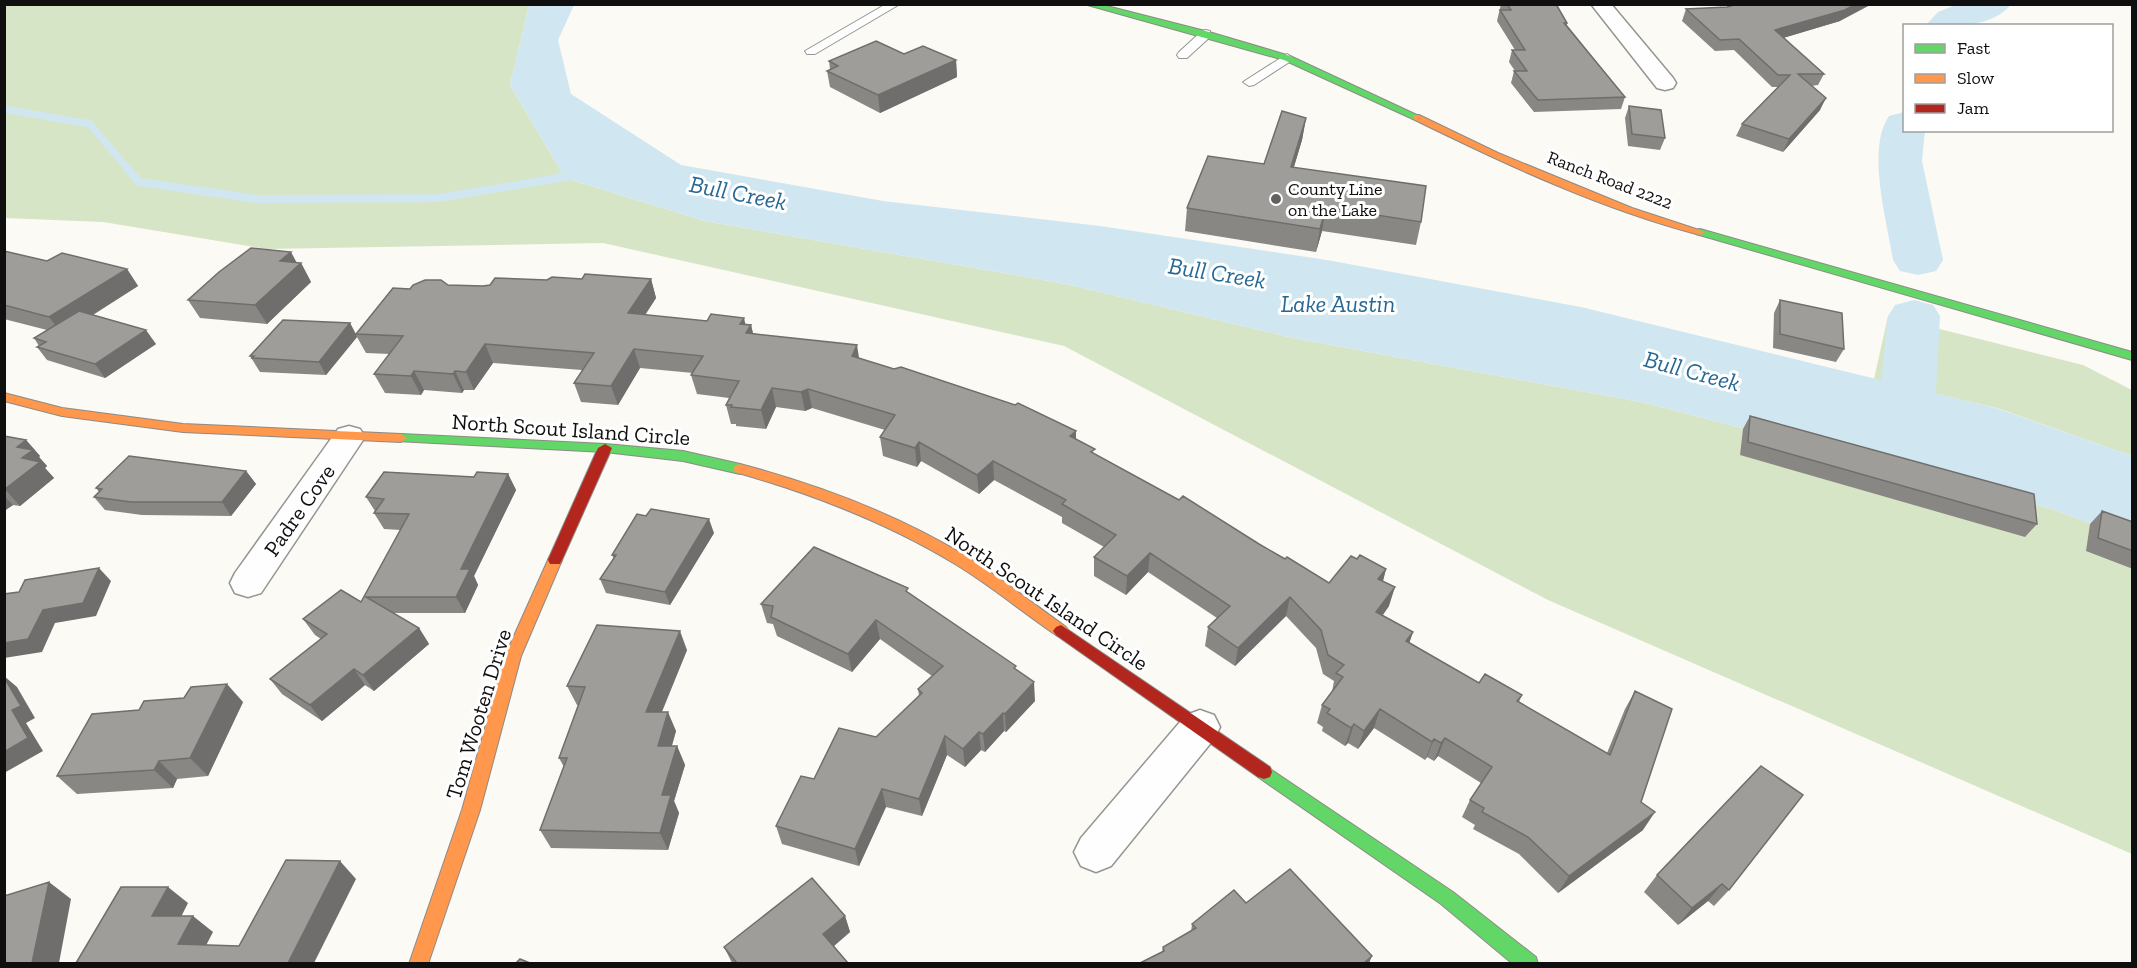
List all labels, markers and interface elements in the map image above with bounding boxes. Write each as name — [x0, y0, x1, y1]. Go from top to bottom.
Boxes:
legend — [1903, 24, 2113, 132]
text: Fast — [1957, 37, 1990, 59]
text: Slow — [1957, 67, 1994, 89]
text: Jam — [1957, 97, 1989, 119]
street label: Ranch Road 2222 — [1544, 146, 1676, 214]
water label: Bull Creek — [687, 169, 789, 216]
place label: County Line on the Lake — [1288, 178, 1382, 221]
marker: County Line on the Lake — [1269, 192, 1283, 206]
water label: Bull Creek — [1166, 250, 1268, 295]
water label: Lake Austin — [1281, 289, 1395, 318]
water label: Bull Creek — [1641, 344, 1744, 397]
street label: North Scout Island Circle — [451, 408, 691, 451]
street label: Padre Cove — [258, 459, 341, 561]
street label: North Scout Island Circle — [940, 520, 1153, 676]
street label: Tom Wooten Drive — [440, 626, 517, 803]

